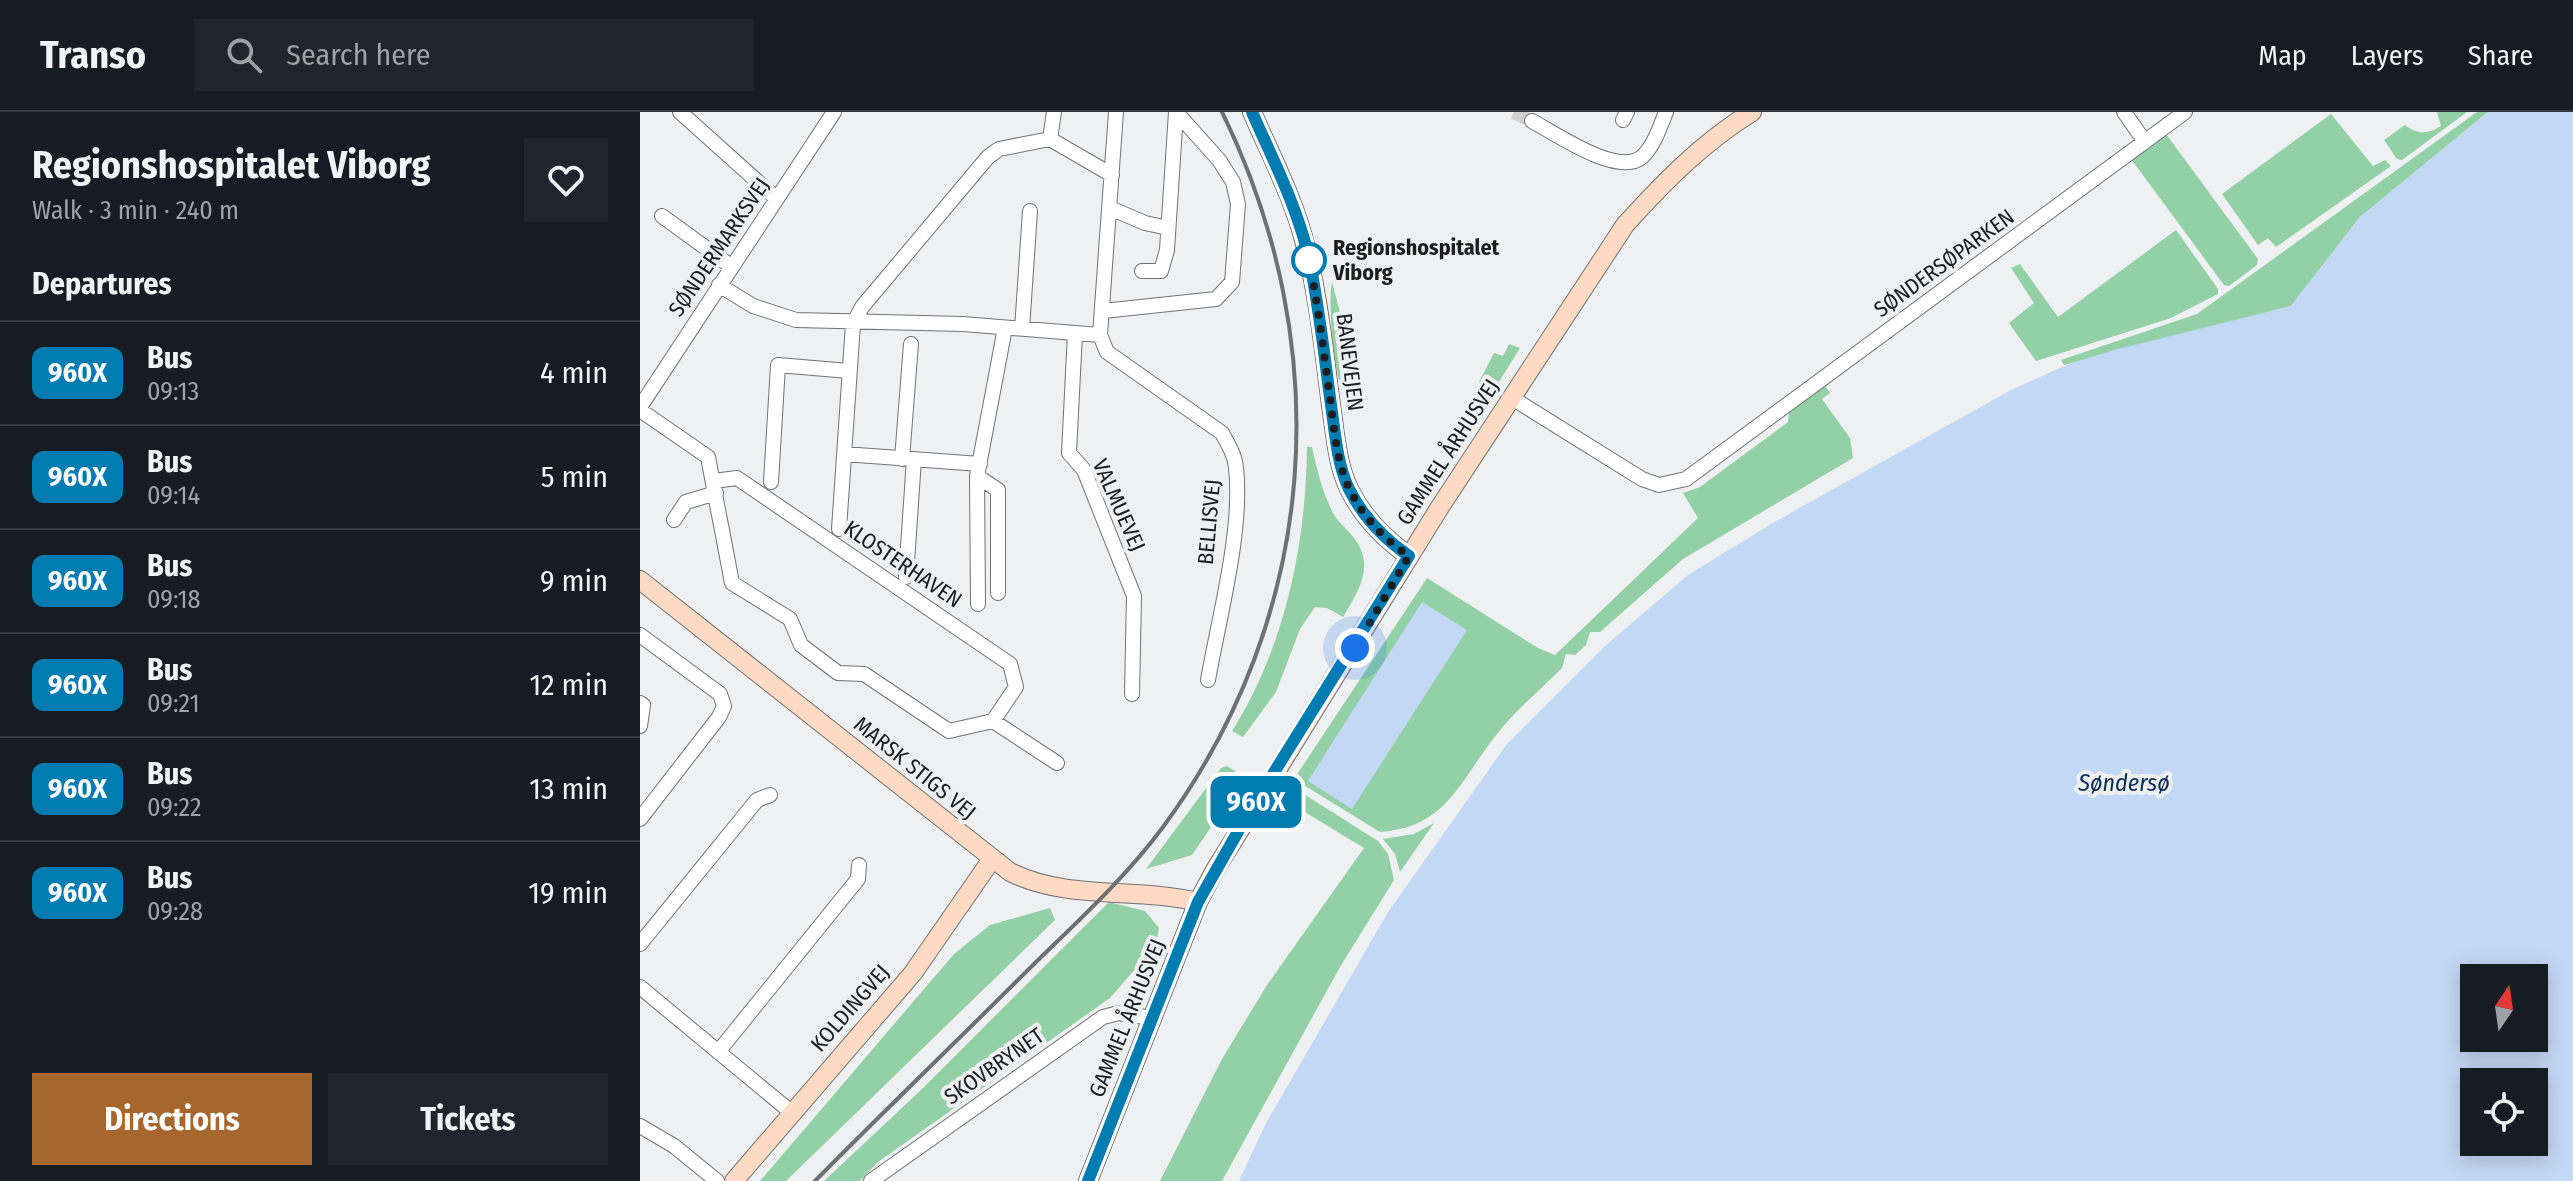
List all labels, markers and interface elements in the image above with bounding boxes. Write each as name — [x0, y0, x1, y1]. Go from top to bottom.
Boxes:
search box — [194, 19, 754, 91]
text: Transo — [40, 32, 146, 78]
icon: search — [222, 33, 266, 77]
text: Search here — [286, 37, 431, 73]
text: Map — [2258, 39, 2307, 72]
text: Layers — [2351, 39, 2424, 72]
text: Share — [2468, 39, 2533, 72]
button: heart — [524, 138, 608, 222]
text: Regionshospitalet Viborg — [32, 142, 430, 188]
street label: SØNDERMARKSVEJ — [663, 172, 775, 322]
text: Walk · 3 min · 240 m — [32, 195, 239, 226]
street label: SØNDERSØPARKEN — [1869, 203, 2019, 323]
place label: Regionshospitalet Viborg — [1332, 234, 1500, 286]
marker: Regionshospitalet Viborg — [1292, 243, 1326, 277]
text: Departures — [32, 266, 172, 302]
street label: BANEVEJEN — [1331, 312, 1369, 412]
text: Bus — [147, 340, 193, 376]
text: 4 min — [540, 355, 608, 391]
text: 960X — [48, 356, 107, 389]
street label: GAMMEL ÅRHUSVEJ — [1391, 374, 1505, 530]
text: 09:13 — [147, 376, 199, 407]
text: Bus — [147, 444, 193, 480]
street label: VALMUEVEJ — [1087, 455, 1151, 555]
text: 5 min — [541, 459, 608, 495]
text: 960X — [48, 460, 107, 493]
street label: BELLISVEJ — [1192, 478, 1226, 566]
text: 09:14 — [147, 480, 200, 511]
street label: KLOSTERHAVEN — [839, 515, 967, 613]
text: Bus — [147, 548, 193, 584]
text: 9 min — [540, 563, 608, 599]
text: 960X — [48, 564, 107, 597]
text: 09:18 — [147, 584, 201, 615]
your location — [1335, 628, 1375, 668]
text: Bus — [147, 652, 193, 688]
text: 12 min — [530, 667, 608, 703]
text: 960X — [48, 668, 107, 701]
text: 09:21 — [147, 688, 200, 719]
street label: MARSK STIGS VEJ — [849, 711, 981, 825]
text: Bus — [147, 756, 193, 792]
water label: Søndersø — [2077, 769, 2170, 797]
text: 13 min — [529, 771, 608, 807]
text: 960X — [48, 772, 107, 805]
line badge: 960X — [1200, 776, 1312, 828]
text: 960X — [1226, 785, 1286, 818]
text: 09:22 — [147, 792, 201, 823]
text: Bus — [147, 860, 193, 896]
text: 19 min — [528, 875, 608, 911]
text: 960X — [48, 876, 107, 909]
text: 09:28 — [147, 896, 203, 927]
street label: GAMMEL ÅRHUSVEJ — [1083, 935, 1171, 1101]
street label: KOLDINGVEJ — [805, 959, 895, 1057]
north arrow — [2460, 964, 2548, 1052]
map controls — [2460, 964, 2548, 1156]
street label: SKOVBRYNET — [939, 1021, 1050, 1110]
button: locate — [2460, 1068, 2548, 1156]
button: Directions — [32, 1073, 312, 1165]
button: Tickets — [328, 1073, 608, 1165]

